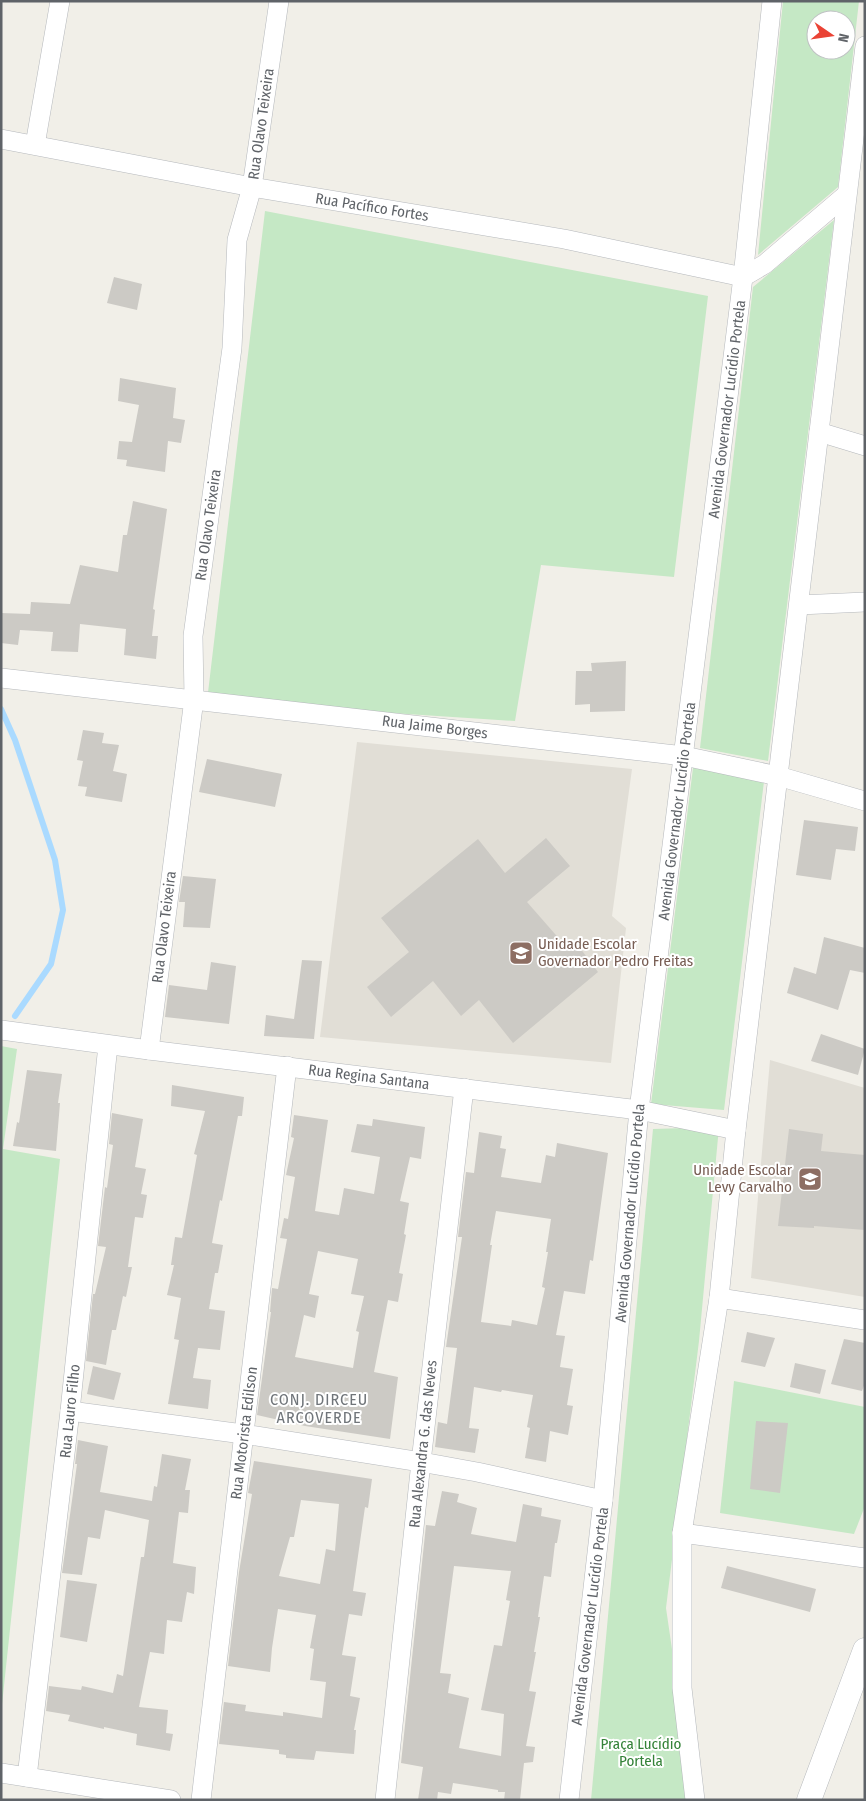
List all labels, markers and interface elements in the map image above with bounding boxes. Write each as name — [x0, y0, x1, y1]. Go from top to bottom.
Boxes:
north arrow — [806, 10, 856, 60]
text: N — [834, 32, 852, 44]
street label: Rua Olavo Teixeira — [244, 67, 278, 181]
street label: Rua Pacífico Fortes — [314, 189, 430, 225]
street label: Avenida Governador Lucídio Portela — [705, 299, 749, 519]
street label: Rua Olavo Teixeira — [191, 468, 225, 582]
street label: Avenida Governador Lucídio Portela — [655, 701, 699, 921]
street label: Rua Jaime Borges — [381, 712, 489, 742]
street label: Rua Olavo Teixeira — [148, 870, 180, 984]
place label: Unidade Escolar Governador Pedro Freitas — [538, 935, 693, 970]
school or university icon: Unidade Escolar Governador Pedro Freitas — [508, 940, 534, 966]
street label: Rua Regina Santana — [307, 1061, 431, 1093]
street label: Avenida Governador Lucídio Portela — [611, 1103, 649, 1323]
place label: Unidade Escolar Levy Carvalho — [693, 1161, 793, 1196]
school or university icon: Unidade Escolar Levy Carvalho — [797, 1166, 823, 1192]
street label: Rua Alexandra G. das Neves — [405, 1359, 441, 1529]
street label: Rua Lauro Filho — [56, 1363, 84, 1459]
street label: Rua Motorista Edilson — [227, 1365, 261, 1501]
district label: CONJ. DIRCEU ARCOVERDE — [270, 1390, 368, 1427]
street label: Avenida Governador Lucídio Portela — [568, 1506, 612, 1726]
park label: Praça Lucídio Portela — [601, 1735, 682, 1770]

